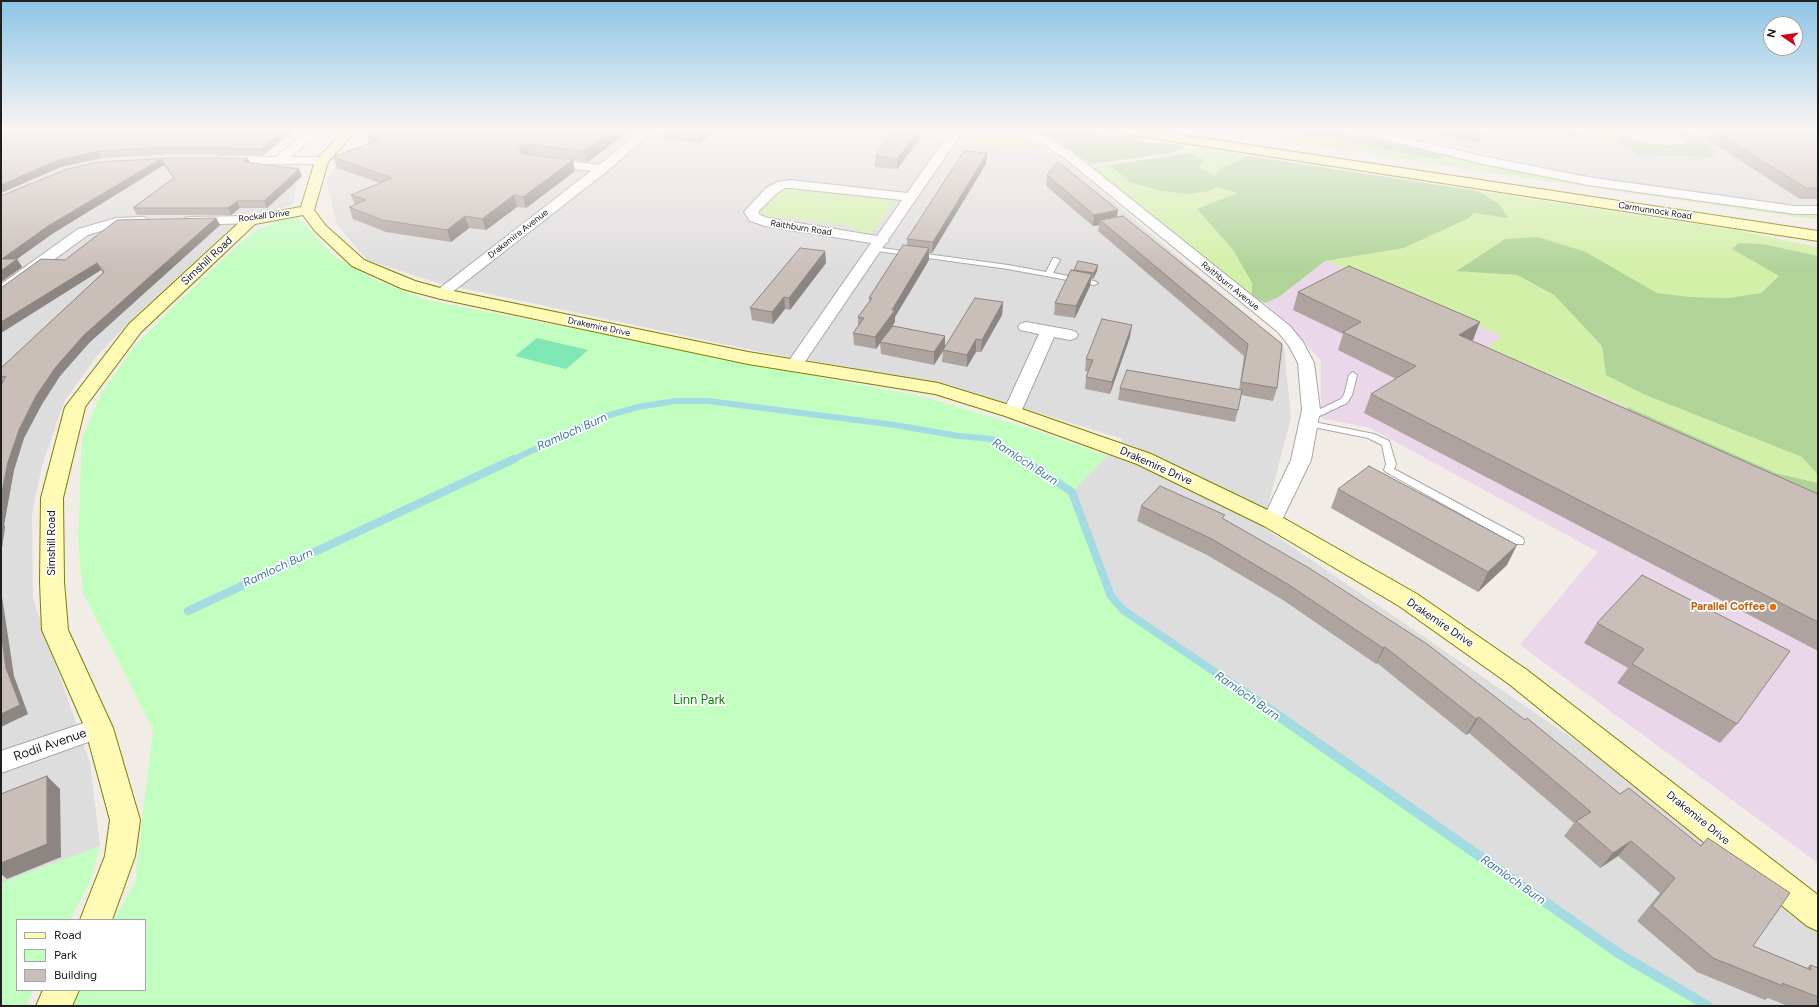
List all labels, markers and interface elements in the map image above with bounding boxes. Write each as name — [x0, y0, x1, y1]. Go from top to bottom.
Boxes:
north arrow — [1763, 16, 1803, 56]
text: N — [1765, 28, 1779, 39]
street label: Carmunnock Road — [1617, 200, 1693, 222]
street label: Rockall Drive — [238, 207, 290, 225]
street label: Drakemire Avenue — [486, 207, 550, 261]
street label: Raithburn Road — [770, 218, 832, 238]
street label: Simshill Road — [179, 234, 235, 288]
street label: Raithburn Avenue — [1199, 259, 1261, 313]
street label: Drakemire Drive — [567, 315, 631, 339]
water label: Ramloch Burn — [535, 410, 609, 454]
water label: Ramloch Burn — [989, 435, 1061, 489]
street label: Drakemire Drive — [1118, 444, 1194, 488]
street label: Simshill Road — [45, 510, 59, 576]
water label: Ramloch Burn — [241, 546, 315, 590]
street label: Drakemire Drive — [1404, 596, 1476, 650]
place label: Parallel Coffee — [1691, 600, 1765, 614]
marker: Parallel Coffee — [1768, 602, 1778, 612]
water label: Ramloch Burn — [1212, 668, 1282, 724]
park label: Linn Park — [673, 692, 725, 708]
street label: Rodil Avenue — [11, 725, 89, 765]
street label: Drakemire Drive — [1664, 788, 1732, 848]
water label: Ramloch Burn — [1478, 852, 1548, 908]
legend — [16, 919, 146, 991]
text: Road — [54, 928, 82, 942]
text: Park — [54, 948, 77, 962]
text: Building — [54, 968, 97, 982]

